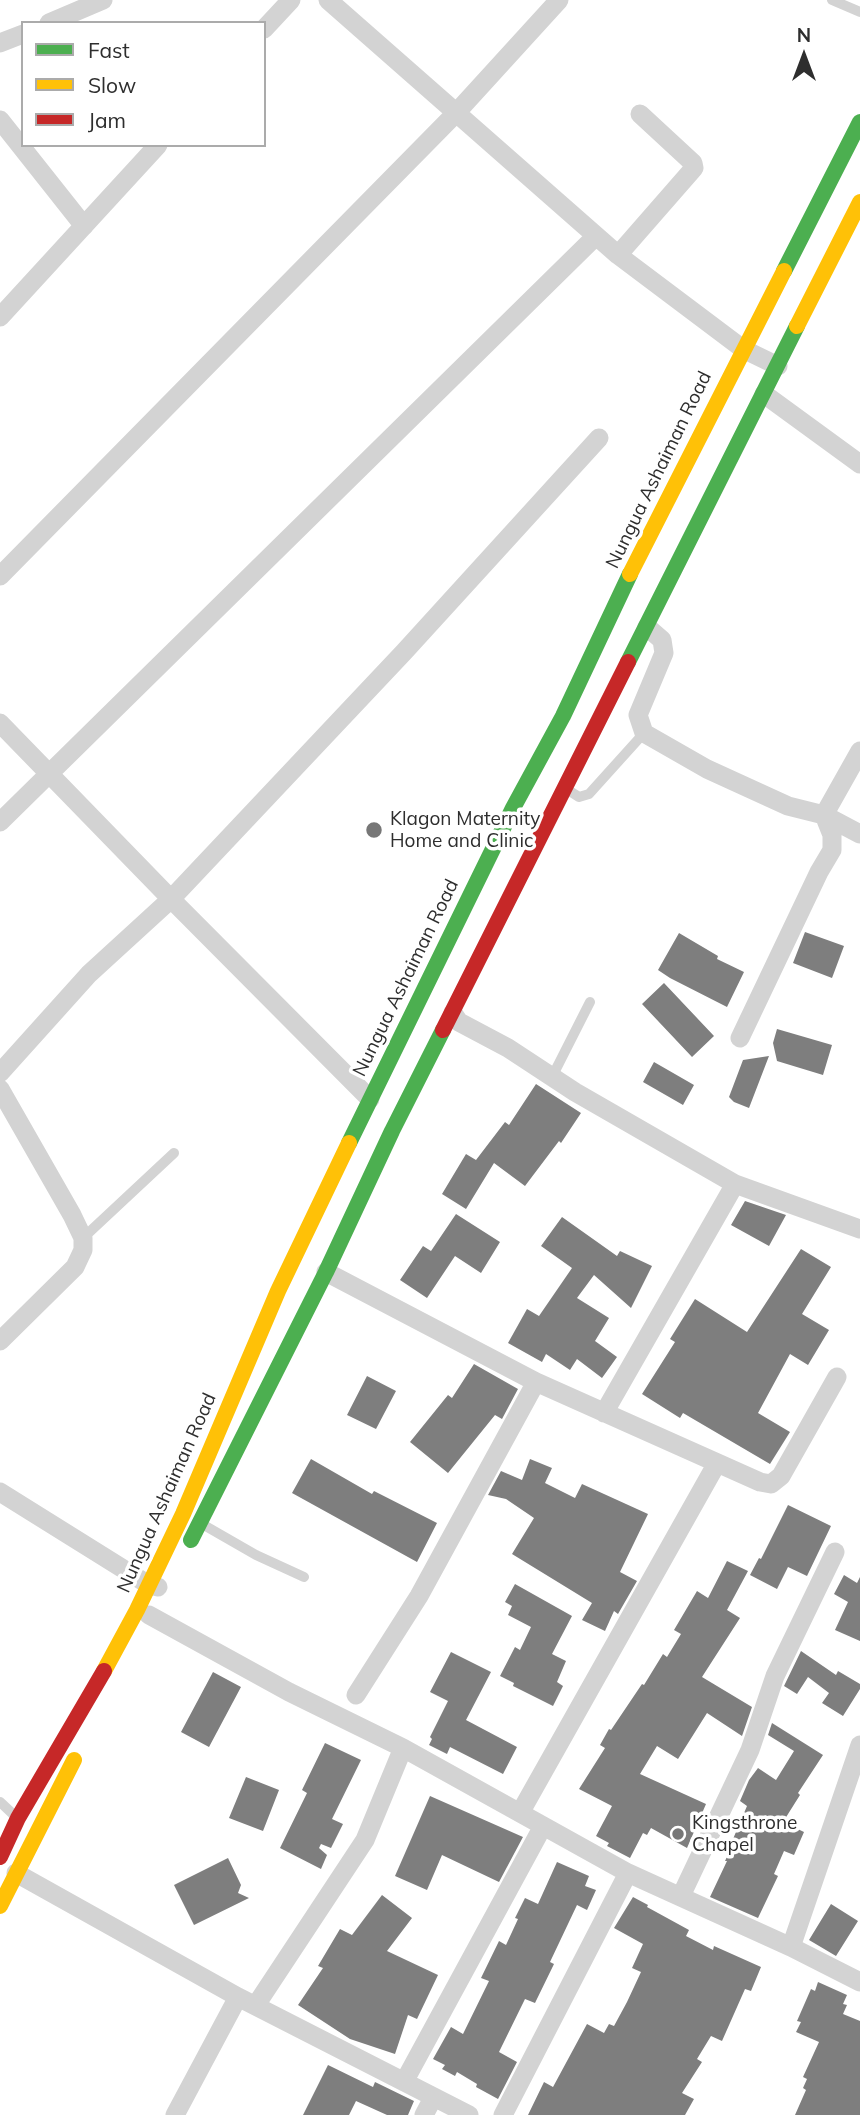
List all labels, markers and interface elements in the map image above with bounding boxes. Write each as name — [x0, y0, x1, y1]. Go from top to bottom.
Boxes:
legend — [21, 21, 266, 147]
north arrow — [769, 21, 839, 91]
text: N — [797, 23, 811, 47]
text: Fast — [88, 37, 130, 63]
text: Slow — [88, 72, 136, 98]
text: Jam — [88, 107, 126, 133]
street label: Nungua Ashaiman Road — [601, 368, 717, 572]
place label: Klagon Maternity Home and Clinic — [390, 808, 540, 852]
marker: Klagon Maternity Home and Clinic — [364, 820, 384, 840]
street label: Nungua Ashaiman Road — [348, 876, 464, 1080]
street label: Nungua Ashaiman Road — [113, 1390, 221, 1596]
place label: Kingsthrone Chapel — [692, 1812, 797, 1856]
marker: Kingsthrone Chapel — [670, 1826, 686, 1842]

